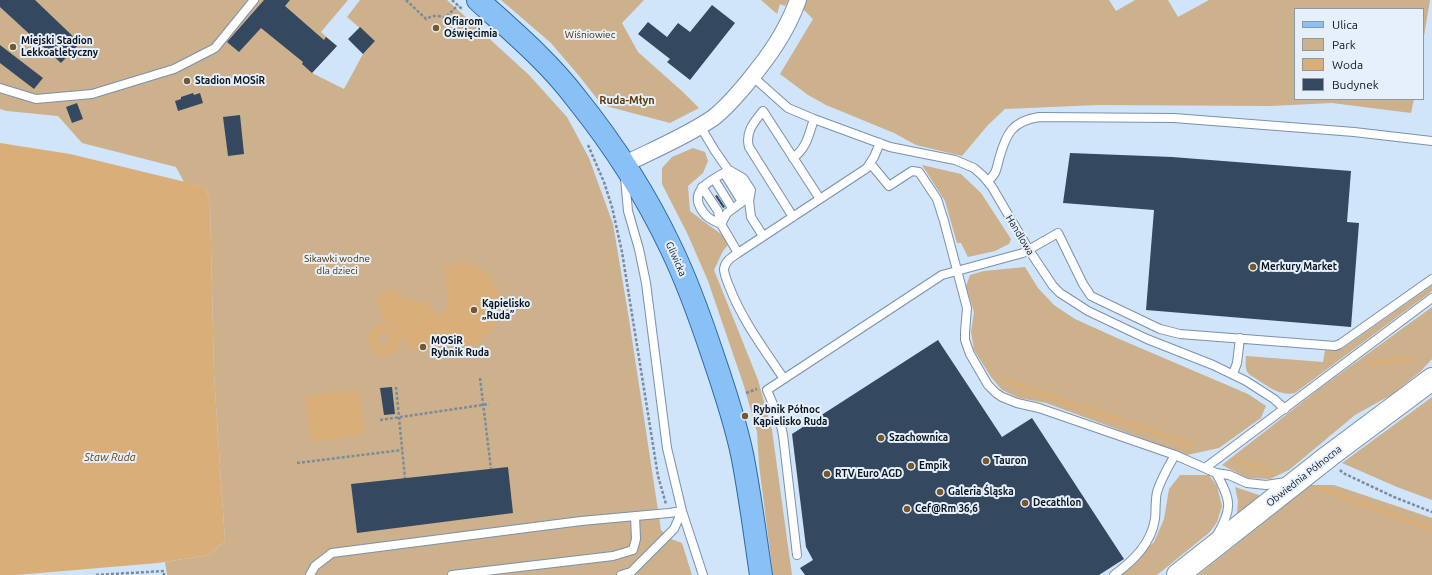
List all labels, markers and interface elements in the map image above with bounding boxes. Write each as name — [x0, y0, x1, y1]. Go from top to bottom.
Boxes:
legend — [1294, 8, 1424, 100]
place label: Ofiarom Oświęcimia — [444, 16, 497, 40]
text: Ulica — [1332, 18, 1358, 31]
marker: Ofiarom Oświęcimia — [431, 23, 441, 33]
park label: Wiśniowiec — [565, 29, 615, 41]
place label: Miejski Stadion Lekkoatletyczny — [21, 35, 98, 58]
text: Park — [1332, 38, 1356, 51]
marker: Miejski Stadion Lekkoatletyczny — [8, 42, 18, 52]
text: Woda — [1332, 58, 1363, 71]
place label: Stadion MOSiR — [195, 75, 265, 87]
marker: Stadion MOSiR — [182, 76, 192, 86]
text: Budynek — [1332, 78, 1379, 91]
district label: Ruda-Młyn — [599, 93, 655, 107]
street label: Handlowa — [1003, 213, 1037, 257]
street label: Gliwicka — [663, 240, 689, 278]
park label: Sikawki wodne dla dzieci — [304, 253, 370, 276]
place label: Merkury Market — [1261, 261, 1337, 273]
marker: Merkury Market — [1248, 262, 1258, 272]
place label: Kąpielisko „Ruda” — [482, 298, 530, 322]
marker: Kąpielisko „Ruda” — [469, 305, 479, 315]
place label: MOSiR Rybnik Ruda — [431, 335, 489, 358]
marker: MOSiR Rybnik Ruda — [418, 342, 428, 352]
place label: Rybnik Północ Kąpielisko Ruda — [753, 404, 827, 428]
marker: Rybnik Północ Kąpielisko Ruda — [740, 411, 750, 421]
place label: Szachownica — [889, 432, 948, 444]
marker: Szachownica — [876, 433, 886, 443]
street label: Obwiednia Północna — [1264, 443, 1344, 509]
water label: Staw Ruda — [84, 450, 136, 464]
place label: Tauron — [994, 455, 1027, 467]
marker: Tauron — [981, 456, 991, 466]
place label: Empik — [919, 460, 948, 472]
marker: Empik — [906, 461, 916, 471]
place label: RTV Euro AGD — [835, 468, 902, 480]
marker: RTV Euro AGD — [822, 469, 832, 479]
place label: Galeria Śląska — [948, 486, 1014, 498]
marker: Galeria Śląska — [935, 487, 945, 497]
place label: Decathlon — [1033, 497, 1081, 509]
marker: Decathlon — [1020, 498, 1030, 508]
place label: Cef@Rm 36,6 — [915, 503, 978, 515]
marker: Cef@Rm 36,6 — [902, 504, 912, 514]

